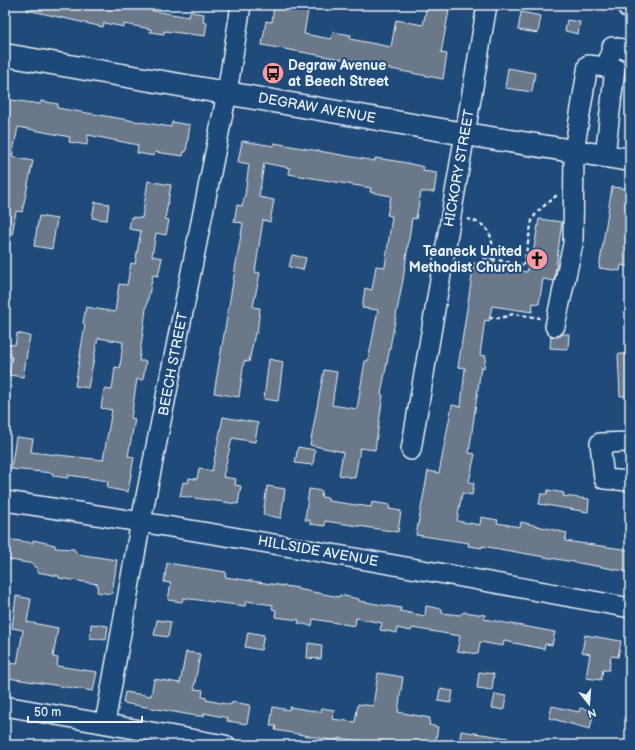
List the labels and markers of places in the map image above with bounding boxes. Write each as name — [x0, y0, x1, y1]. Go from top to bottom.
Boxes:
place label: Degraw Avenue at Beech Street — [288, 57, 389, 90]
bus stop icon: Degraw Avenue at Beech Street — [260, 60, 286, 86]
place label: Teaneck United Methodist Church — [409, 243, 522, 276]
church icon: Teaneck United Methodist Church — [524, 246, 550, 272]

